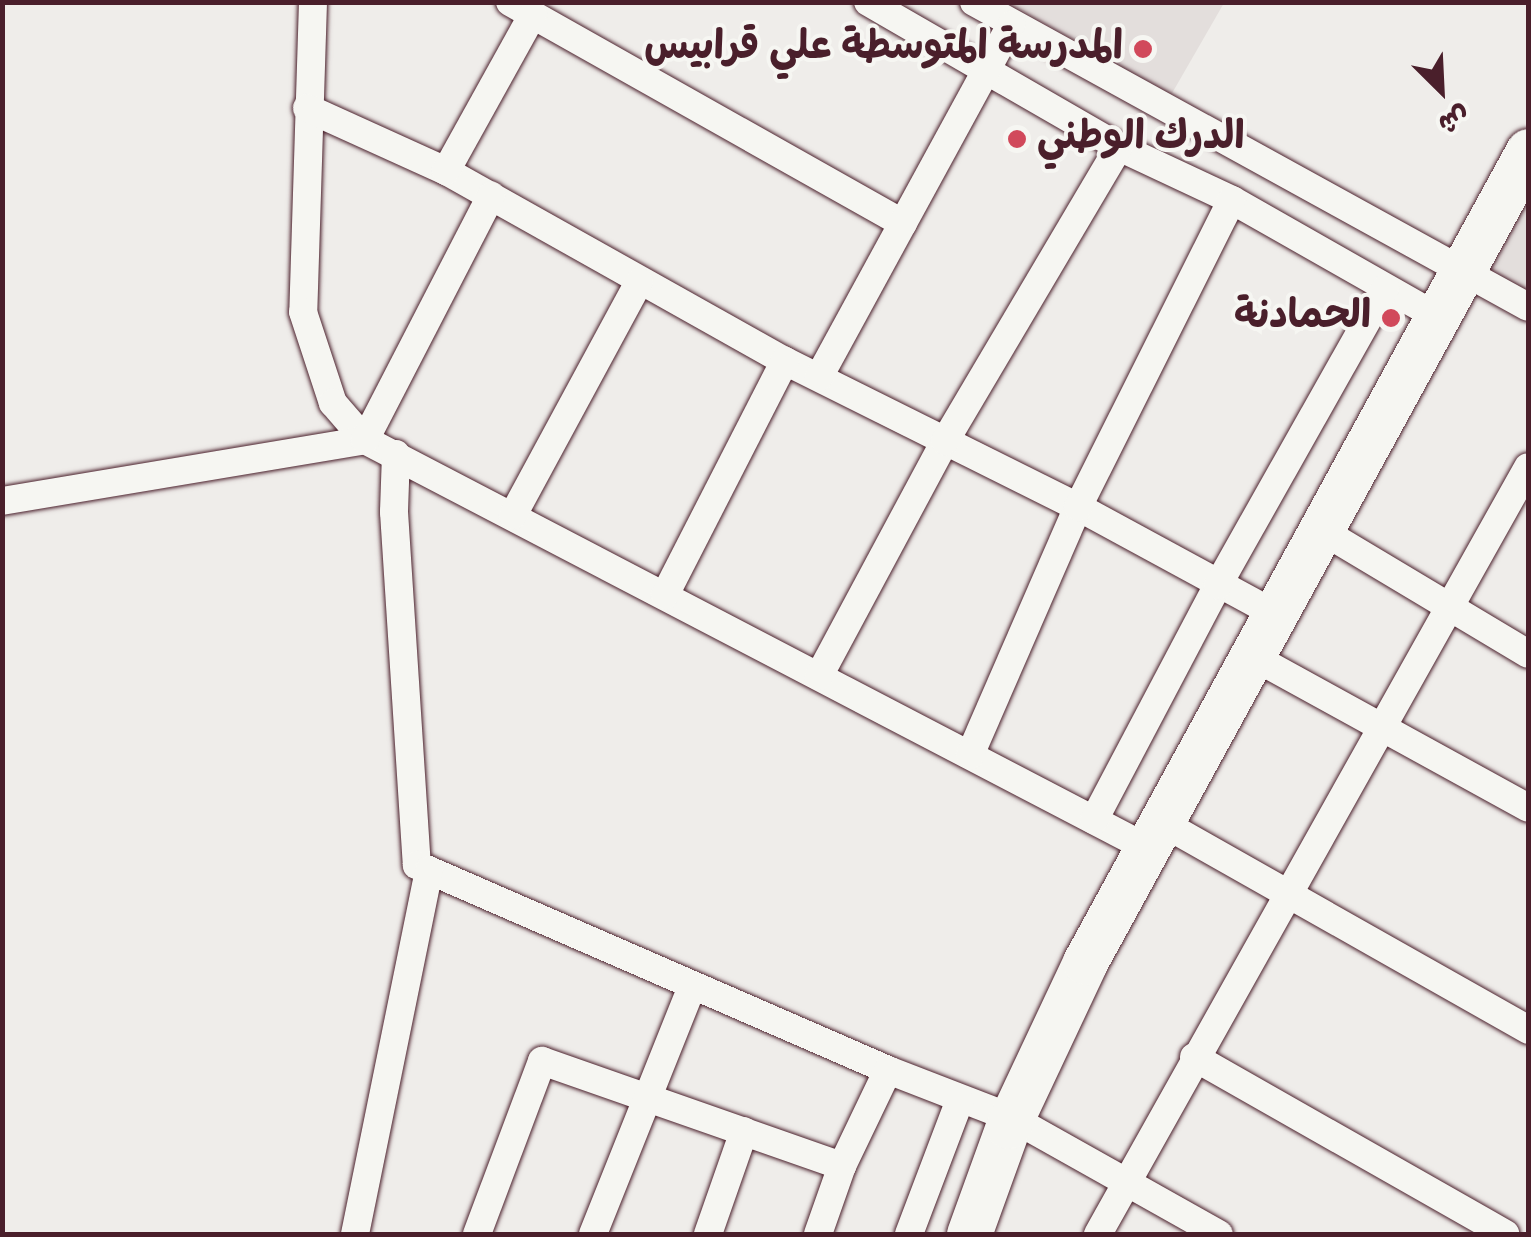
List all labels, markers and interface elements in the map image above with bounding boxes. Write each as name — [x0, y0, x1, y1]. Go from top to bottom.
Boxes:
place label: المدرسة المتوسطة علي قرابيس — [644, 25, 1123, 73]
marker: المدرسة المتوسطة علي قرابيس — [1132, 38, 1154, 60]
north arrow — [1391, 40, 1491, 140]
text: ش — [1431, 93, 1476, 143]
place label: الدرك الوطني — [1037, 115, 1244, 163]
marker: الدرك الوطني — [1006, 128, 1028, 150]
place label: الحمادنة — [1234, 294, 1371, 342]
marker: الحمادنة — [1380, 307, 1402, 329]

